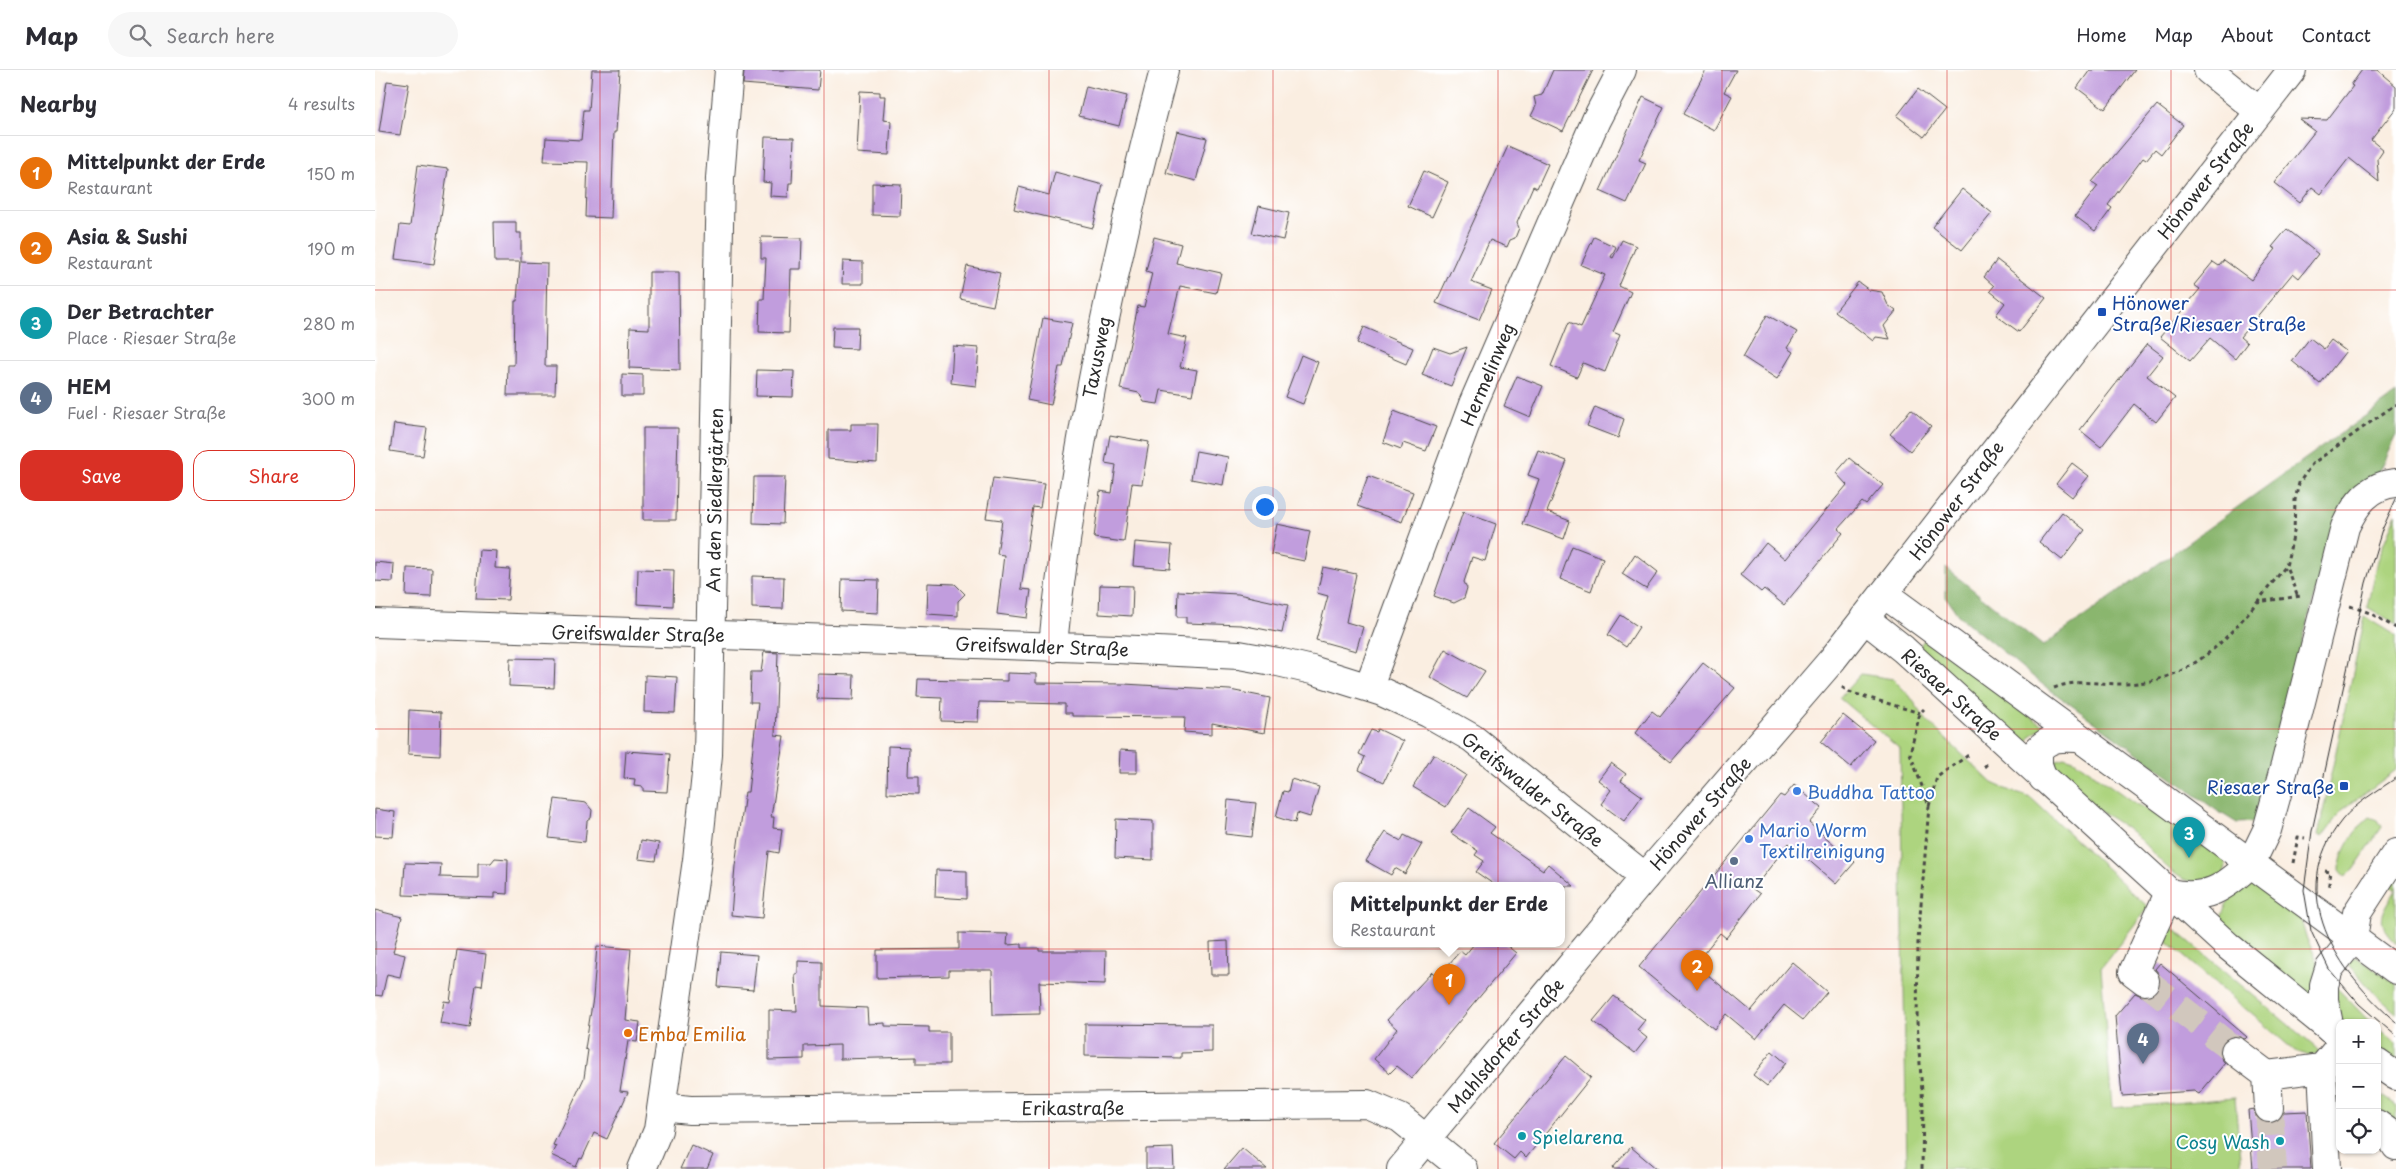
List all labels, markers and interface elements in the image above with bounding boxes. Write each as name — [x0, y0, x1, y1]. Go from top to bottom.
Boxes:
search box — [108, 12, 458, 57]
text: Map — [25, 17, 78, 53]
icon: search — [126, 21, 154, 49]
text: Search here — [166, 21, 275, 49]
text: Home — [2076, 21, 2126, 48]
text: Map — [2154, 21, 2193, 48]
text: About — [2221, 21, 2273, 48]
text: Contact — [2301, 21, 2371, 48]
text: Nearby — [20, 87, 97, 119]
text: 4 results — [288, 91, 355, 115]
street label: Hönower Straße — [2150, 115, 2260, 245]
text: Mittelpunkt der Erde — [67, 147, 265, 175]
text: 1 — [32, 161, 40, 185]
text: 150 m — [307, 161, 355, 185]
text: Restaurant — [67, 175, 153, 199]
text: Asia & Sushi — [67, 222, 188, 250]
text: 2 — [30, 236, 42, 260]
text: 190 m — [307, 236, 355, 260]
text: Restaurant — [67, 250, 153, 274]
place label: Hönower Straße/Riesaer Straße — [2112, 289, 2306, 337]
text: Der Betrachter — [67, 297, 214, 325]
marker: Hönower Straße/Riesaer Straße — [2096, 306, 2108, 318]
text: 3 — [31, 311, 41, 335]
text: 280 m — [303, 311, 355, 335]
street label: Taxusweg — [1075, 314, 1117, 400]
street label: Hermelinweg — [1453, 318, 1521, 430]
text: Place · Riesaer Straße — [67, 325, 236, 349]
text: HEM — [67, 372, 111, 400]
text: 4 — [31, 386, 41, 410]
text: 300 m — [301, 386, 355, 410]
text: Fuel · Riesaer Straße — [67, 400, 226, 424]
street label: An den Siedlergärten — [699, 407, 729, 593]
street label: Hönower Straße — [1902, 435, 2010, 565]
button: Save — [20, 450, 183, 501]
button: Share — [193, 450, 355, 501]
your location — [1252, 494, 1278, 520]
street label: Greifswalder Straße — [551, 618, 725, 648]
street label: Greifswalder Straße — [955, 629, 1129, 663]
street label: Riesaer Straße — [1896, 641, 2008, 747]
street label: Greifswalder Straße — [1456, 725, 1610, 853]
street label: Hönower Straße — [1643, 750, 1757, 876]
place label: Riesaer Straße — [2207, 773, 2334, 800]
place label: Buddha Tattoo — [1807, 778, 1935, 805]
marker: Riesaer Straße — [2338, 780, 2350, 792]
marker: Buddha Tattoo — [1791, 785, 1803, 797]
place label: Mario Worm Textilreinigung — [1759, 816, 1885, 864]
pin: 3 — [2173, 817, 2205, 858]
marker: Mario Worm Textilreinigung — [1743, 833, 1755, 845]
marker: Allianz — [1728, 855, 1740, 867]
place label: Allianz — [1705, 867, 1764, 894]
popup — [1333, 882, 1565, 947]
text: Mittelpunkt der Erde — [1350, 889, 1548, 917]
text: Restaurant — [1350, 917, 1435, 941]
pin: 2 — [1681, 950, 1713, 991]
pin: 1 — [1433, 964, 1465, 1005]
street label: Mahlsdorfer Straße — [1440, 972, 1570, 1118]
map controls — [2336, 1019, 2381, 1154]
button: + — [2336, 1019, 2381, 1064]
place label: Emba Emilia — [638, 1020, 746, 1047]
pin: 4 — [2127, 1023, 2159, 1064]
marker: Emba Emilia — [622, 1027, 634, 1039]
button: − — [2336, 1064, 2381, 1109]
street label: Erikastraße — [1022, 1094, 1124, 1121]
button: locate — [2336, 1109, 2381, 1154]
place label: Spielarena — [1532, 1123, 1625, 1150]
place label: Cosy Wash — [2176, 1128, 2270, 1155]
marker: Spielarena — [1516, 1130, 1528, 1142]
marker: Cosy Wash — [2274, 1135, 2286, 1147]

